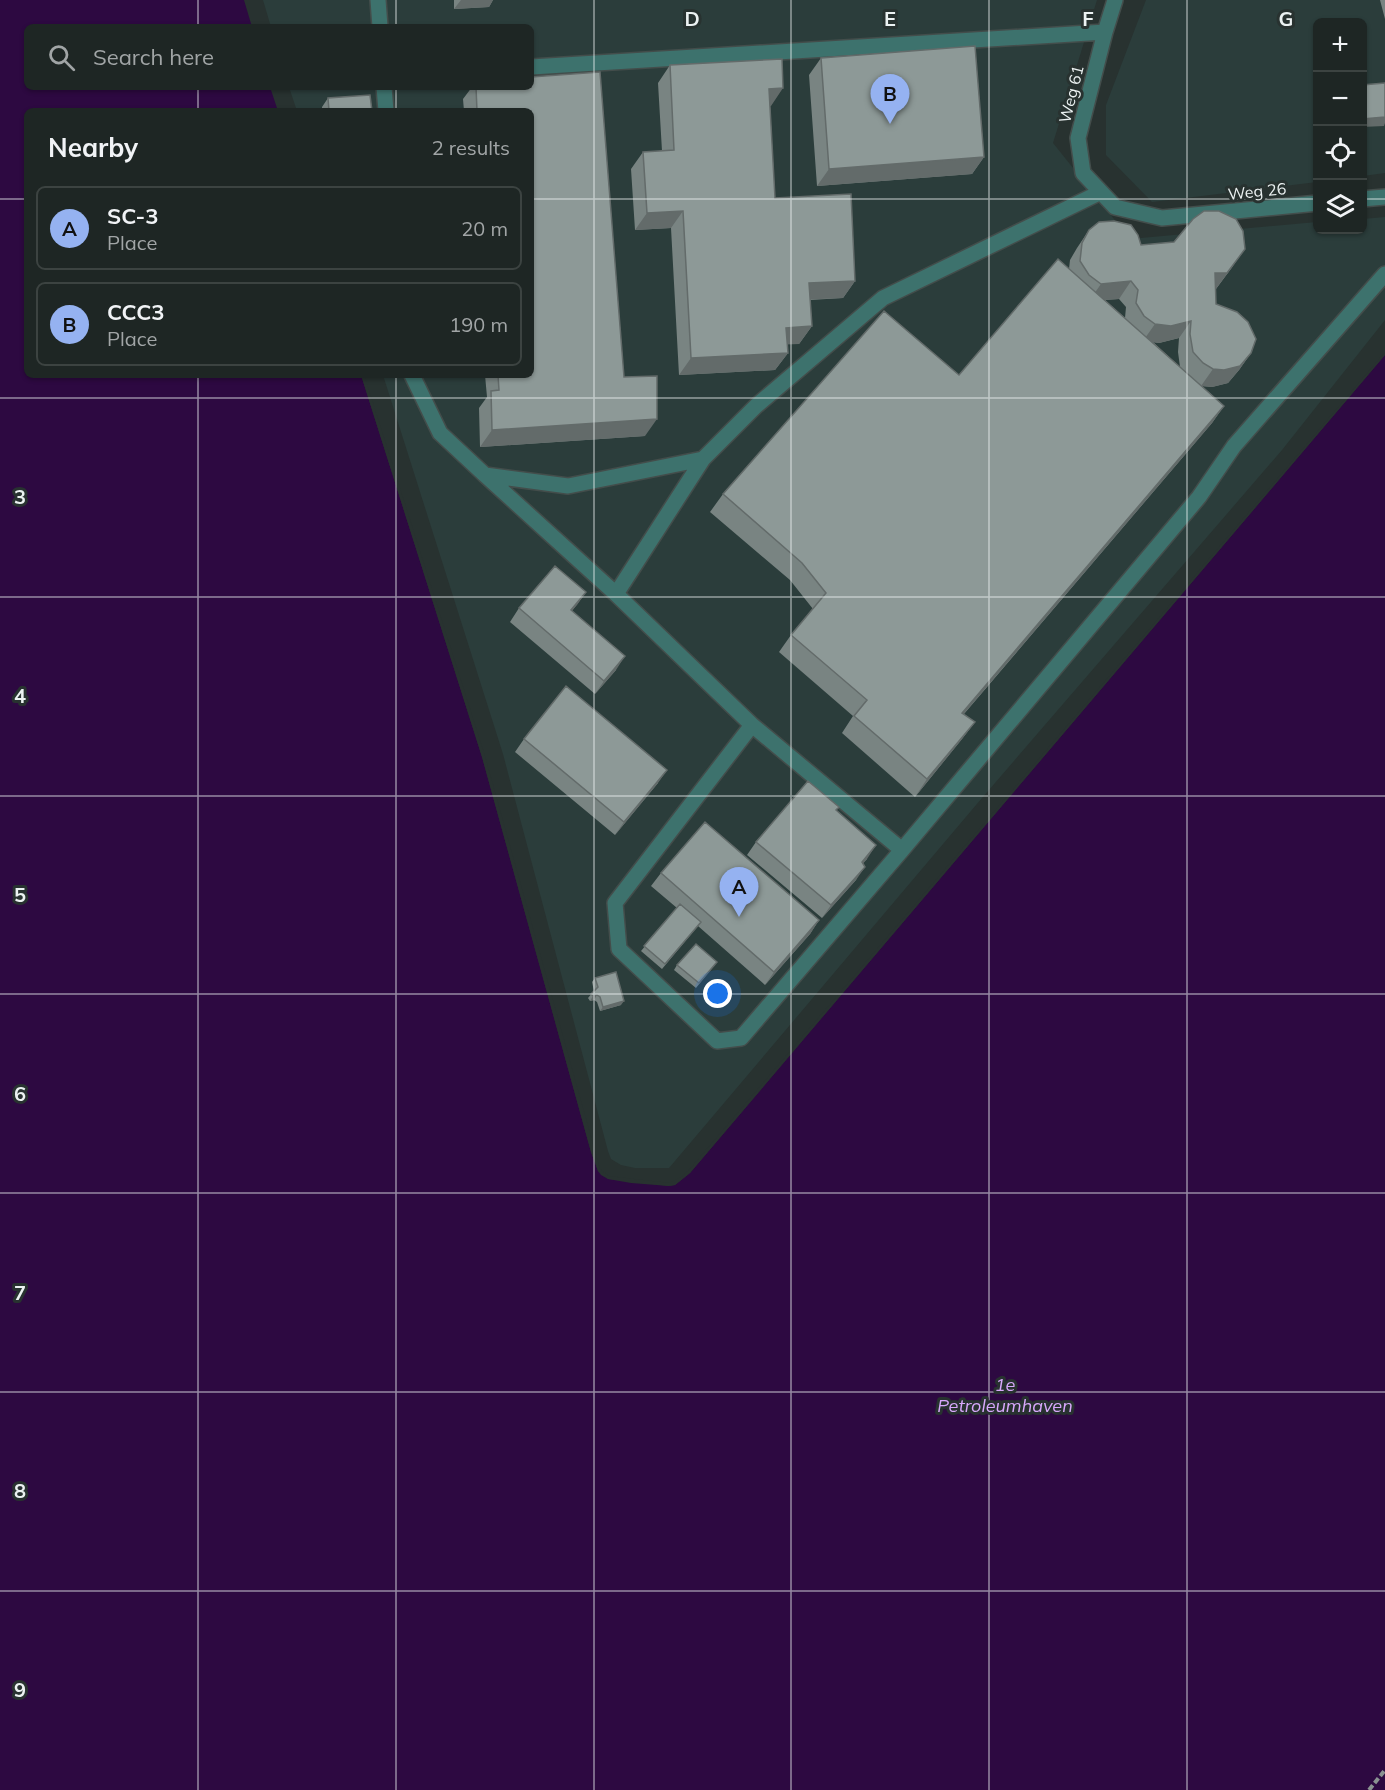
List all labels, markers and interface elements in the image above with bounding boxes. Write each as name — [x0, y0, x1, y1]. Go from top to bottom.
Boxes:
text: D — [684, 6, 700, 31]
text: E — [884, 6, 896, 31]
text: F — [1082, 6, 1094, 31]
text: G — [1279, 6, 1293, 31]
map controls — [1313, 18, 1367, 234]
button: + — [1313, 18, 1367, 72]
search box — [24, 24, 534, 90]
icon: search — [45, 41, 78, 74]
text: Search here — [93, 43, 214, 71]
street label: Weg 61 — [1054, 63, 1088, 125]
button: − — [1313, 72, 1367, 126]
pin: B — [870, 74, 910, 124]
button: locate — [1313, 126, 1367, 180]
text: Nearby — [48, 131, 138, 164]
text: 2 results — [432, 135, 510, 160]
street label: Weg 26 — [1227, 178, 1287, 204]
button: layers — [1313, 180, 1367, 234]
text: SC-3 — [107, 202, 158, 230]
text: A — [62, 216, 77, 241]
text: 20 m — [461, 216, 508, 241]
text: Place — [107, 230, 157, 255]
text: CCC3 — [107, 298, 164, 326]
text: B — [63, 312, 76, 337]
text: 190 m — [449, 312, 508, 337]
text: Place — [107, 326, 157, 351]
text: 3 — [14, 484, 26, 509]
text: 4 — [14, 683, 26, 708]
pin: A — [720, 868, 758, 917]
text: 5 — [14, 882, 26, 907]
your location — [703, 979, 732, 1008]
text: 6 — [14, 1081, 26, 1106]
text: 7 — [14, 1280, 26, 1305]
water label: 1e Petroleumhaven — [937, 1373, 1073, 1417]
text: 8 — [14, 1478, 26, 1503]
text: 9 — [14, 1677, 26, 1702]

